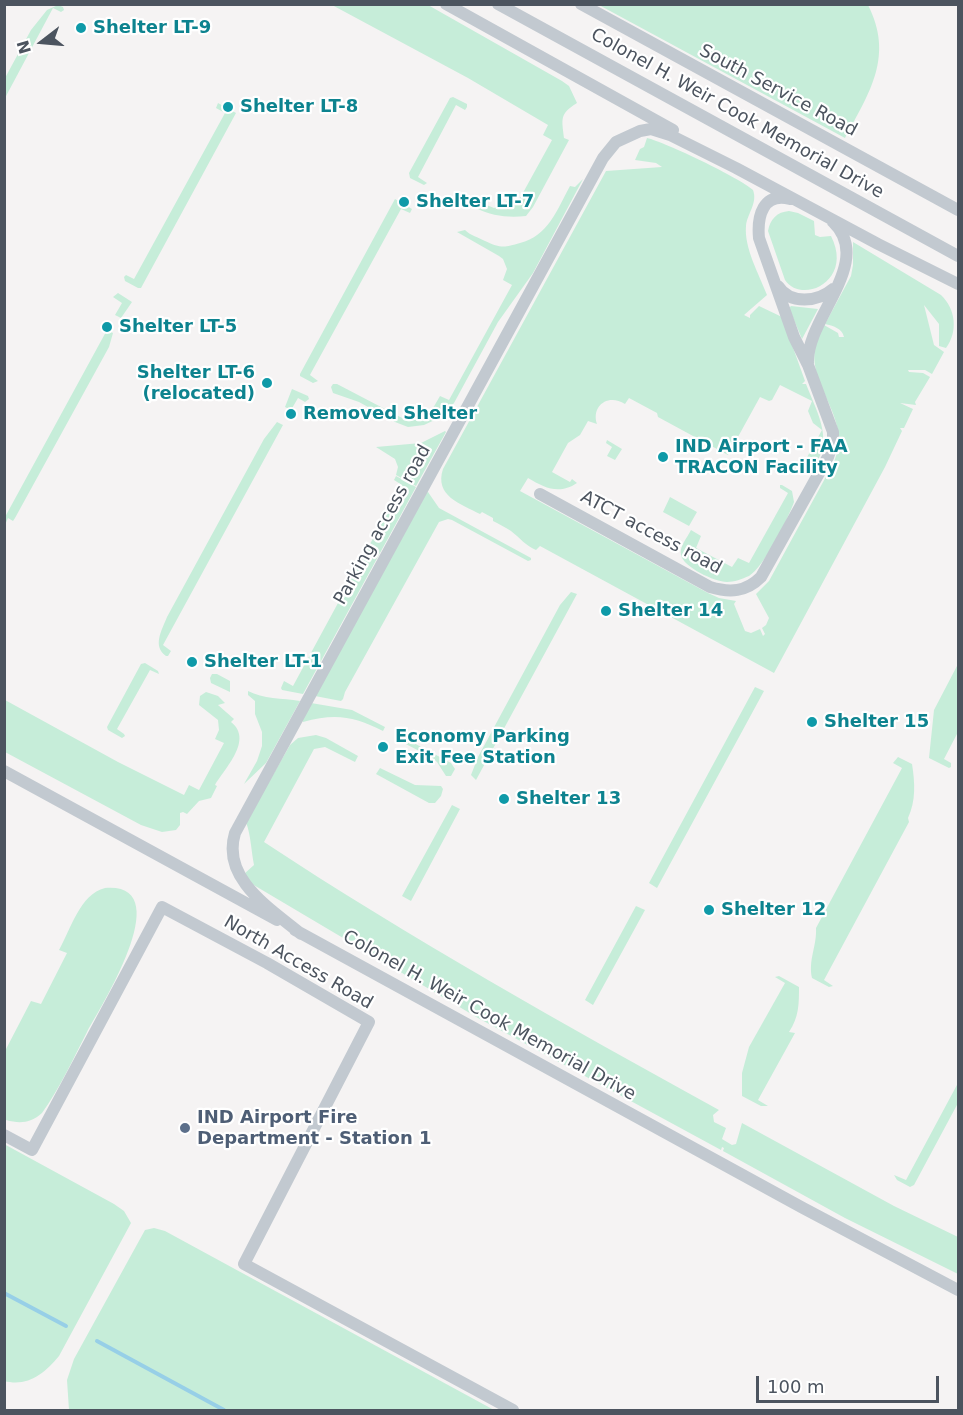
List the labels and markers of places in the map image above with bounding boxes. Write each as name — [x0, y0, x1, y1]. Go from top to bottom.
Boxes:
place label: Shelter LT-9 — [93, 17, 211, 39]
marker: Shelter LT-9 — [74, 21, 88, 35]
place label: Shelter LT-8 — [240, 96, 358, 118]
marker: Shelter LT-8 — [221, 100, 235, 114]
place label: Shelter LT-7 — [416, 191, 534, 213]
marker: Shelter LT-7 — [397, 195, 411, 209]
place label: Shelter LT-5 — [119, 316, 237, 338]
marker: Shelter LT-5 — [100, 320, 114, 334]
place label: Shelter LT-6 (relocated) — [137, 362, 255, 404]
marker: Shelter LT-6 (relocated) — [260, 376, 274, 390]
place label: Removed Shelter — [303, 403, 477, 425]
marker: Removed Shelter — [284, 407, 298, 421]
place label: IND Airport - FAA TRACON Facility — [675, 436, 848, 478]
marker: IND Airport - FAA TRACON Facility — [656, 450, 670, 464]
place label: Shelter 14 — [618, 600, 723, 622]
marker: Shelter 14 — [599, 604, 613, 618]
place label: Shelter LT-1 — [204, 651, 322, 673]
marker: Shelter LT-1 — [185, 655, 199, 669]
place label: Shelter 15 — [824, 711, 929, 733]
marker: Shelter 15 — [805, 715, 819, 729]
place label: Economy Parking Exit Fee Station — [395, 726, 570, 768]
marker: Economy Parking Exit Fee Station — [376, 740, 390, 754]
place label: Shelter 13 — [516, 788, 621, 810]
marker: Shelter 13 — [497, 792, 511, 806]
place label: Shelter 12 — [721, 899, 826, 921]
marker: Shelter 12 — [702, 903, 716, 917]
place label: IND Airport Fire Department - Station 1 — [197, 1107, 432, 1150]
marker: IND Airport Fire Department - Station 1 — [178, 1121, 192, 1135]

